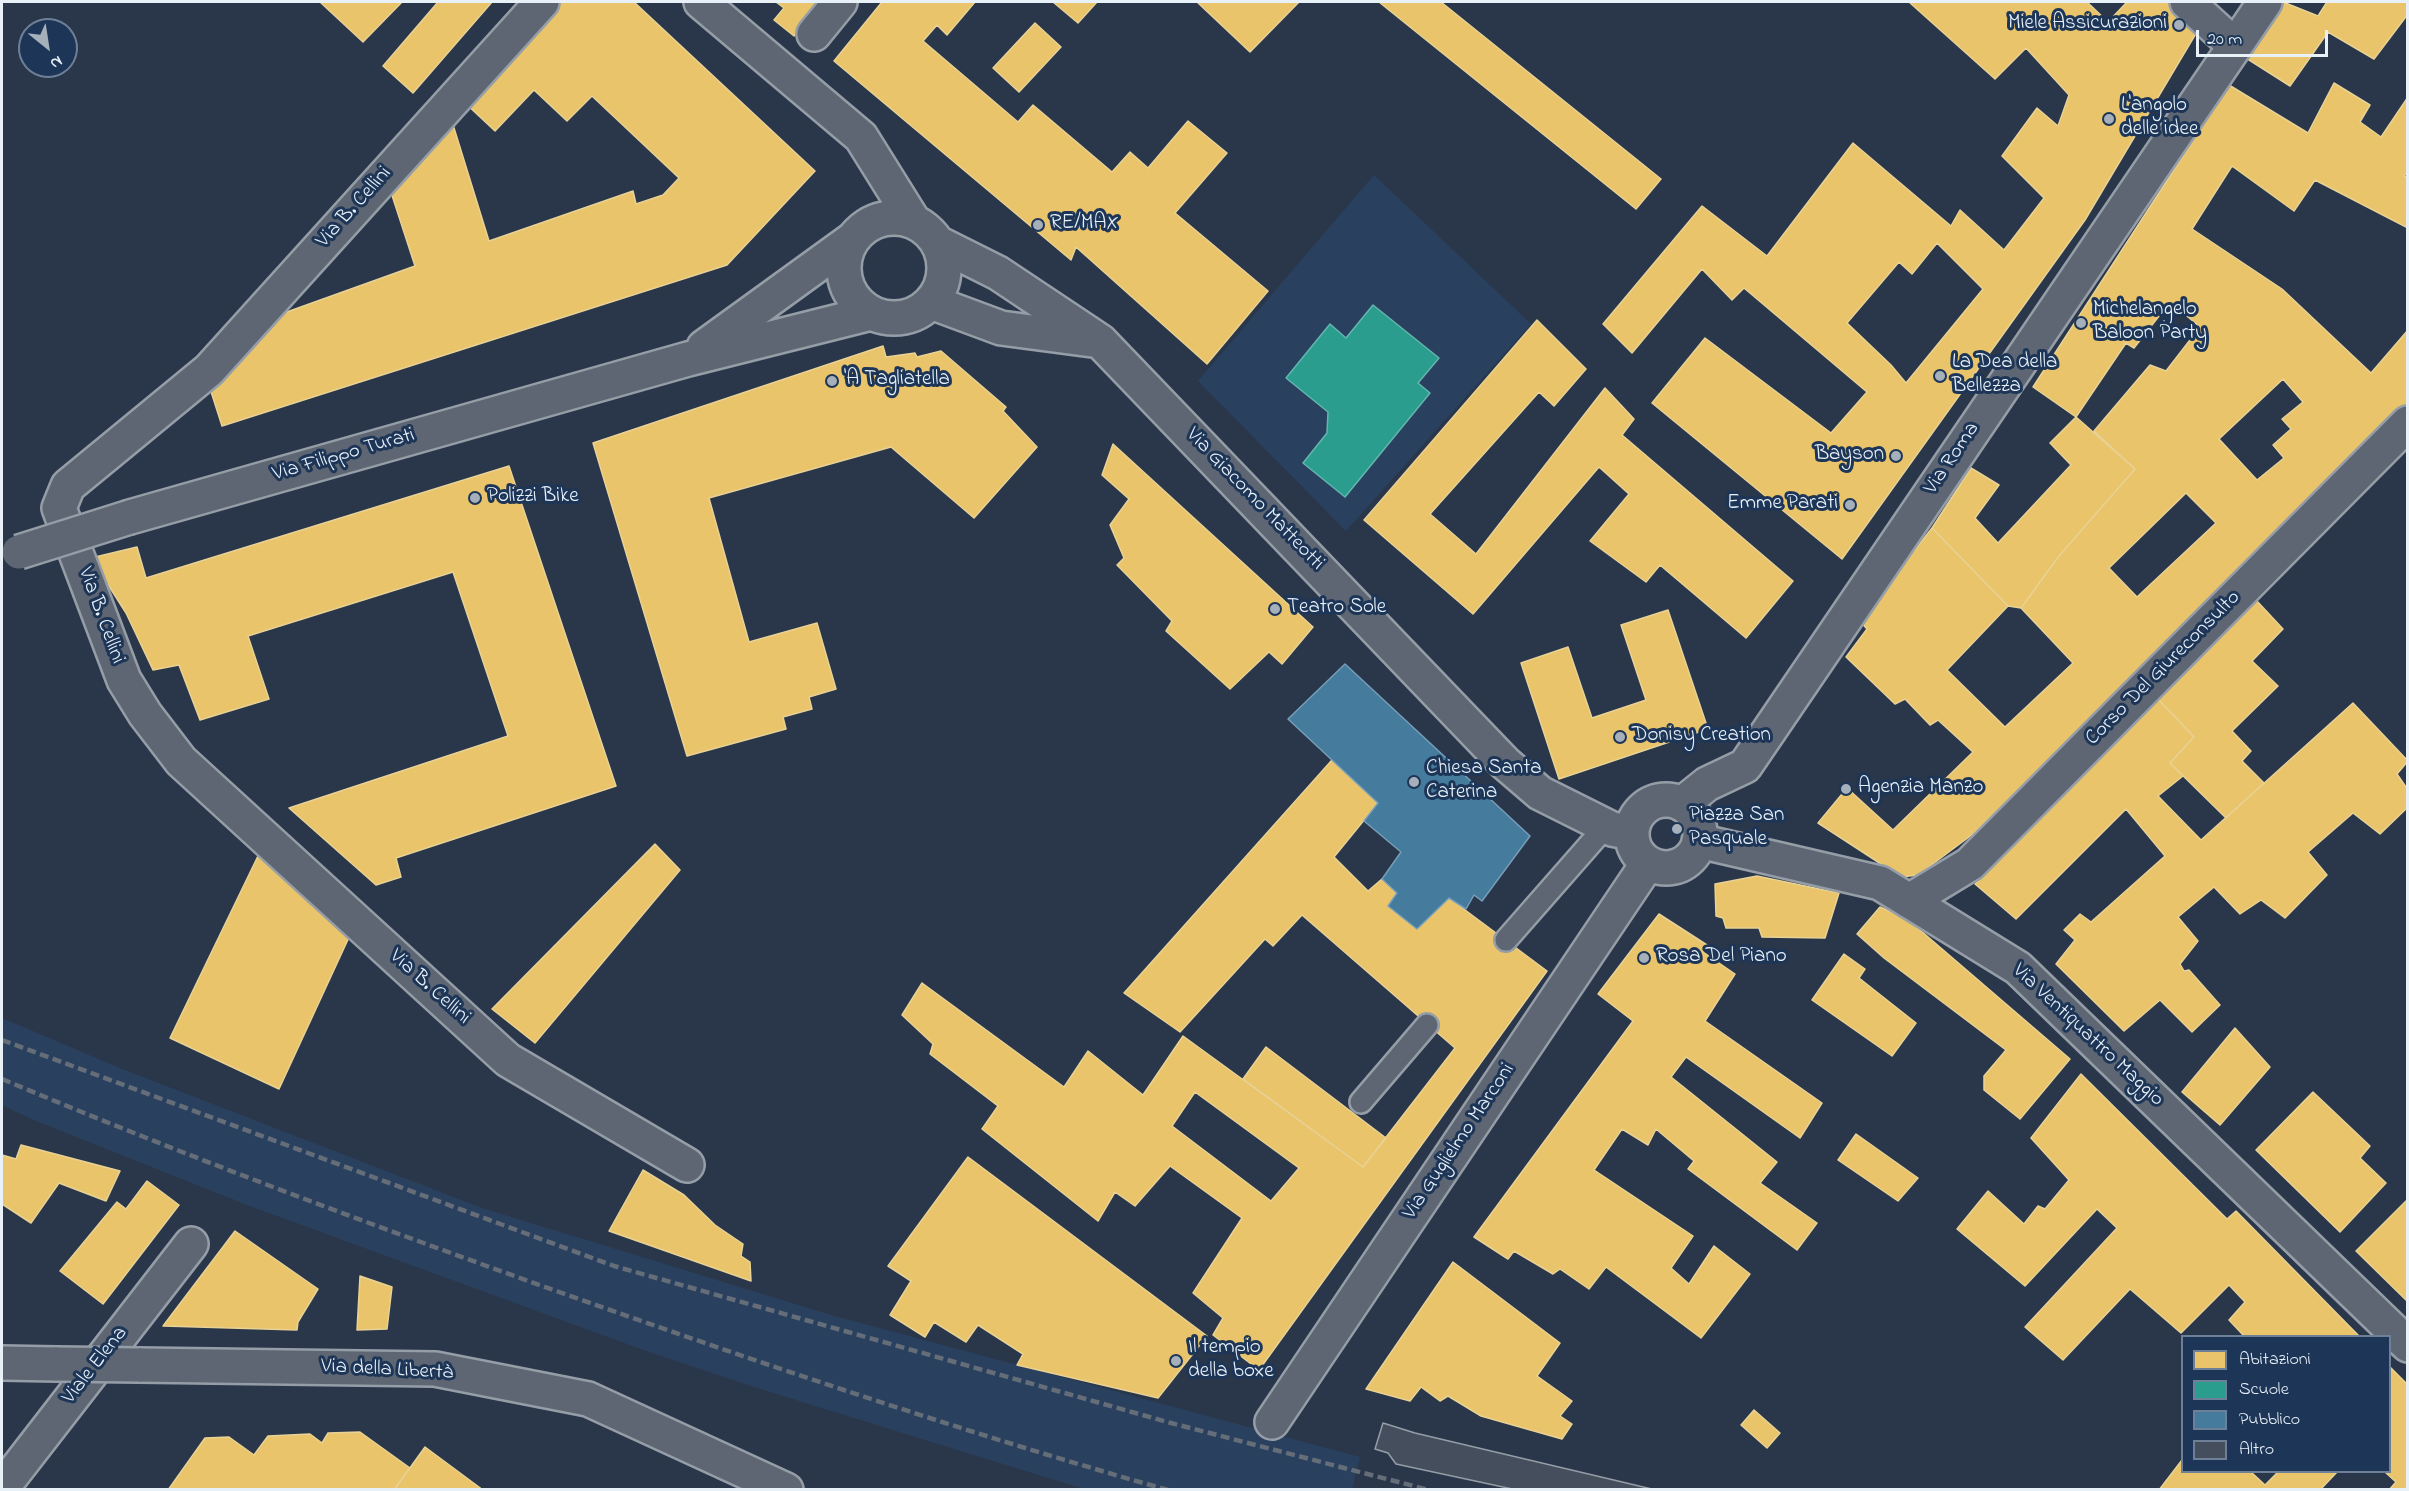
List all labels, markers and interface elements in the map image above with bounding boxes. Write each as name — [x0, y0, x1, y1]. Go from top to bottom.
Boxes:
place label: Miele Assicurazioni — [2008, 12, 2167, 38]
north arrow — [18, 18, 78, 78]
marker: Miele Assicurazioni — [2172, 18, 2186, 32]
scale bar — [2199, 18, 2331, 56]
text: 20 m — [2207, 27, 2242, 53]
text: N — [45, 49, 67, 75]
place label: L'angolo delle idee — [2121, 94, 2198, 144]
marker: L'angolo delle idee — [2102, 112, 2116, 126]
street label: Via B. Cellini — [312, 162, 398, 254]
place label: RE/MAX — [1050, 212, 1119, 238]
marker: RE/MAX — [1031, 218, 1045, 232]
place label: Michelangelo Baloon Party — [2093, 298, 2207, 348]
marker: Michelangelo Baloon Party — [2074, 316, 2088, 330]
place label: La Dea della Bellezza — [1952, 351, 2057, 401]
place label: 'A Tagliatella — [844, 368, 950, 394]
marker: La Dea della Bellezza — [1933, 369, 1947, 383]
marker: 'A Tagliatella — [825, 374, 839, 388]
street label: Via Roma — [1920, 418, 1986, 500]
street label: Via Giacomo Matteotti — [1179, 423, 1329, 577]
street label: Via Filippo Turati — [270, 424, 418, 488]
place label: Bayson — [1815, 443, 1884, 469]
marker: Bayson — [1889, 449, 1903, 463]
place label: Polizzi Bike — [487, 485, 579, 511]
marker: Polizzi Bike — [468, 491, 482, 505]
place label: Emme Parati — [1727, 492, 1838, 518]
marker: Emme Parati — [1843, 498, 1857, 512]
street label: Via B. Cellini — [71, 564, 129, 668]
street label: Corso Del Giureconsulto — [2081, 586, 2247, 752]
place label: Teatro Sole — [1287, 596, 1386, 622]
marker: Teatro Sole — [1268, 602, 1282, 616]
place label: Donisy Creation — [1632, 724, 1771, 750]
marker: Donisy Creation — [1613, 730, 1627, 744]
place label: Chiesa Santa Caterina — [1426, 757, 1542, 807]
marker: Chiesa Santa Caterina — [1407, 775, 1421, 789]
place label: Agenzia Manzo — [1858, 776, 1983, 802]
marker: Agenzia Manzo — [1839, 782, 1853, 796]
place label: Piazza San Pasquale — [1689, 804, 1784, 854]
marker: Piazza San Pasquale — [1670, 822, 1684, 836]
street label: Via B. Cellini — [383, 945, 475, 1031]
place label: Rosa Del Piano — [1656, 945, 1787, 971]
marker: Rosa Del Piano — [1637, 951, 1651, 965]
street label: Via Ventiquattro Maggio — [2006, 959, 2168, 1113]
street label: Via Guglielmo Marconi — [1398, 1059, 1522, 1225]
street label: Viale Elena — [58, 1322, 134, 1410]
legend — [2181, 1335, 2391, 1473]
place label: Il tempio della boxe — [1188, 1336, 1274, 1386]
text: Abitazioni — [2239, 1347, 2311, 1373]
marker: Il tempio della boxe — [1169, 1354, 1183, 1368]
street label: Via della Libertà — [320, 1355, 454, 1387]
text: Scuole — [2239, 1377, 2289, 1403]
text: Pubblico — [2239, 1407, 2300, 1433]
text: Altro — [2239, 1437, 2274, 1463]

